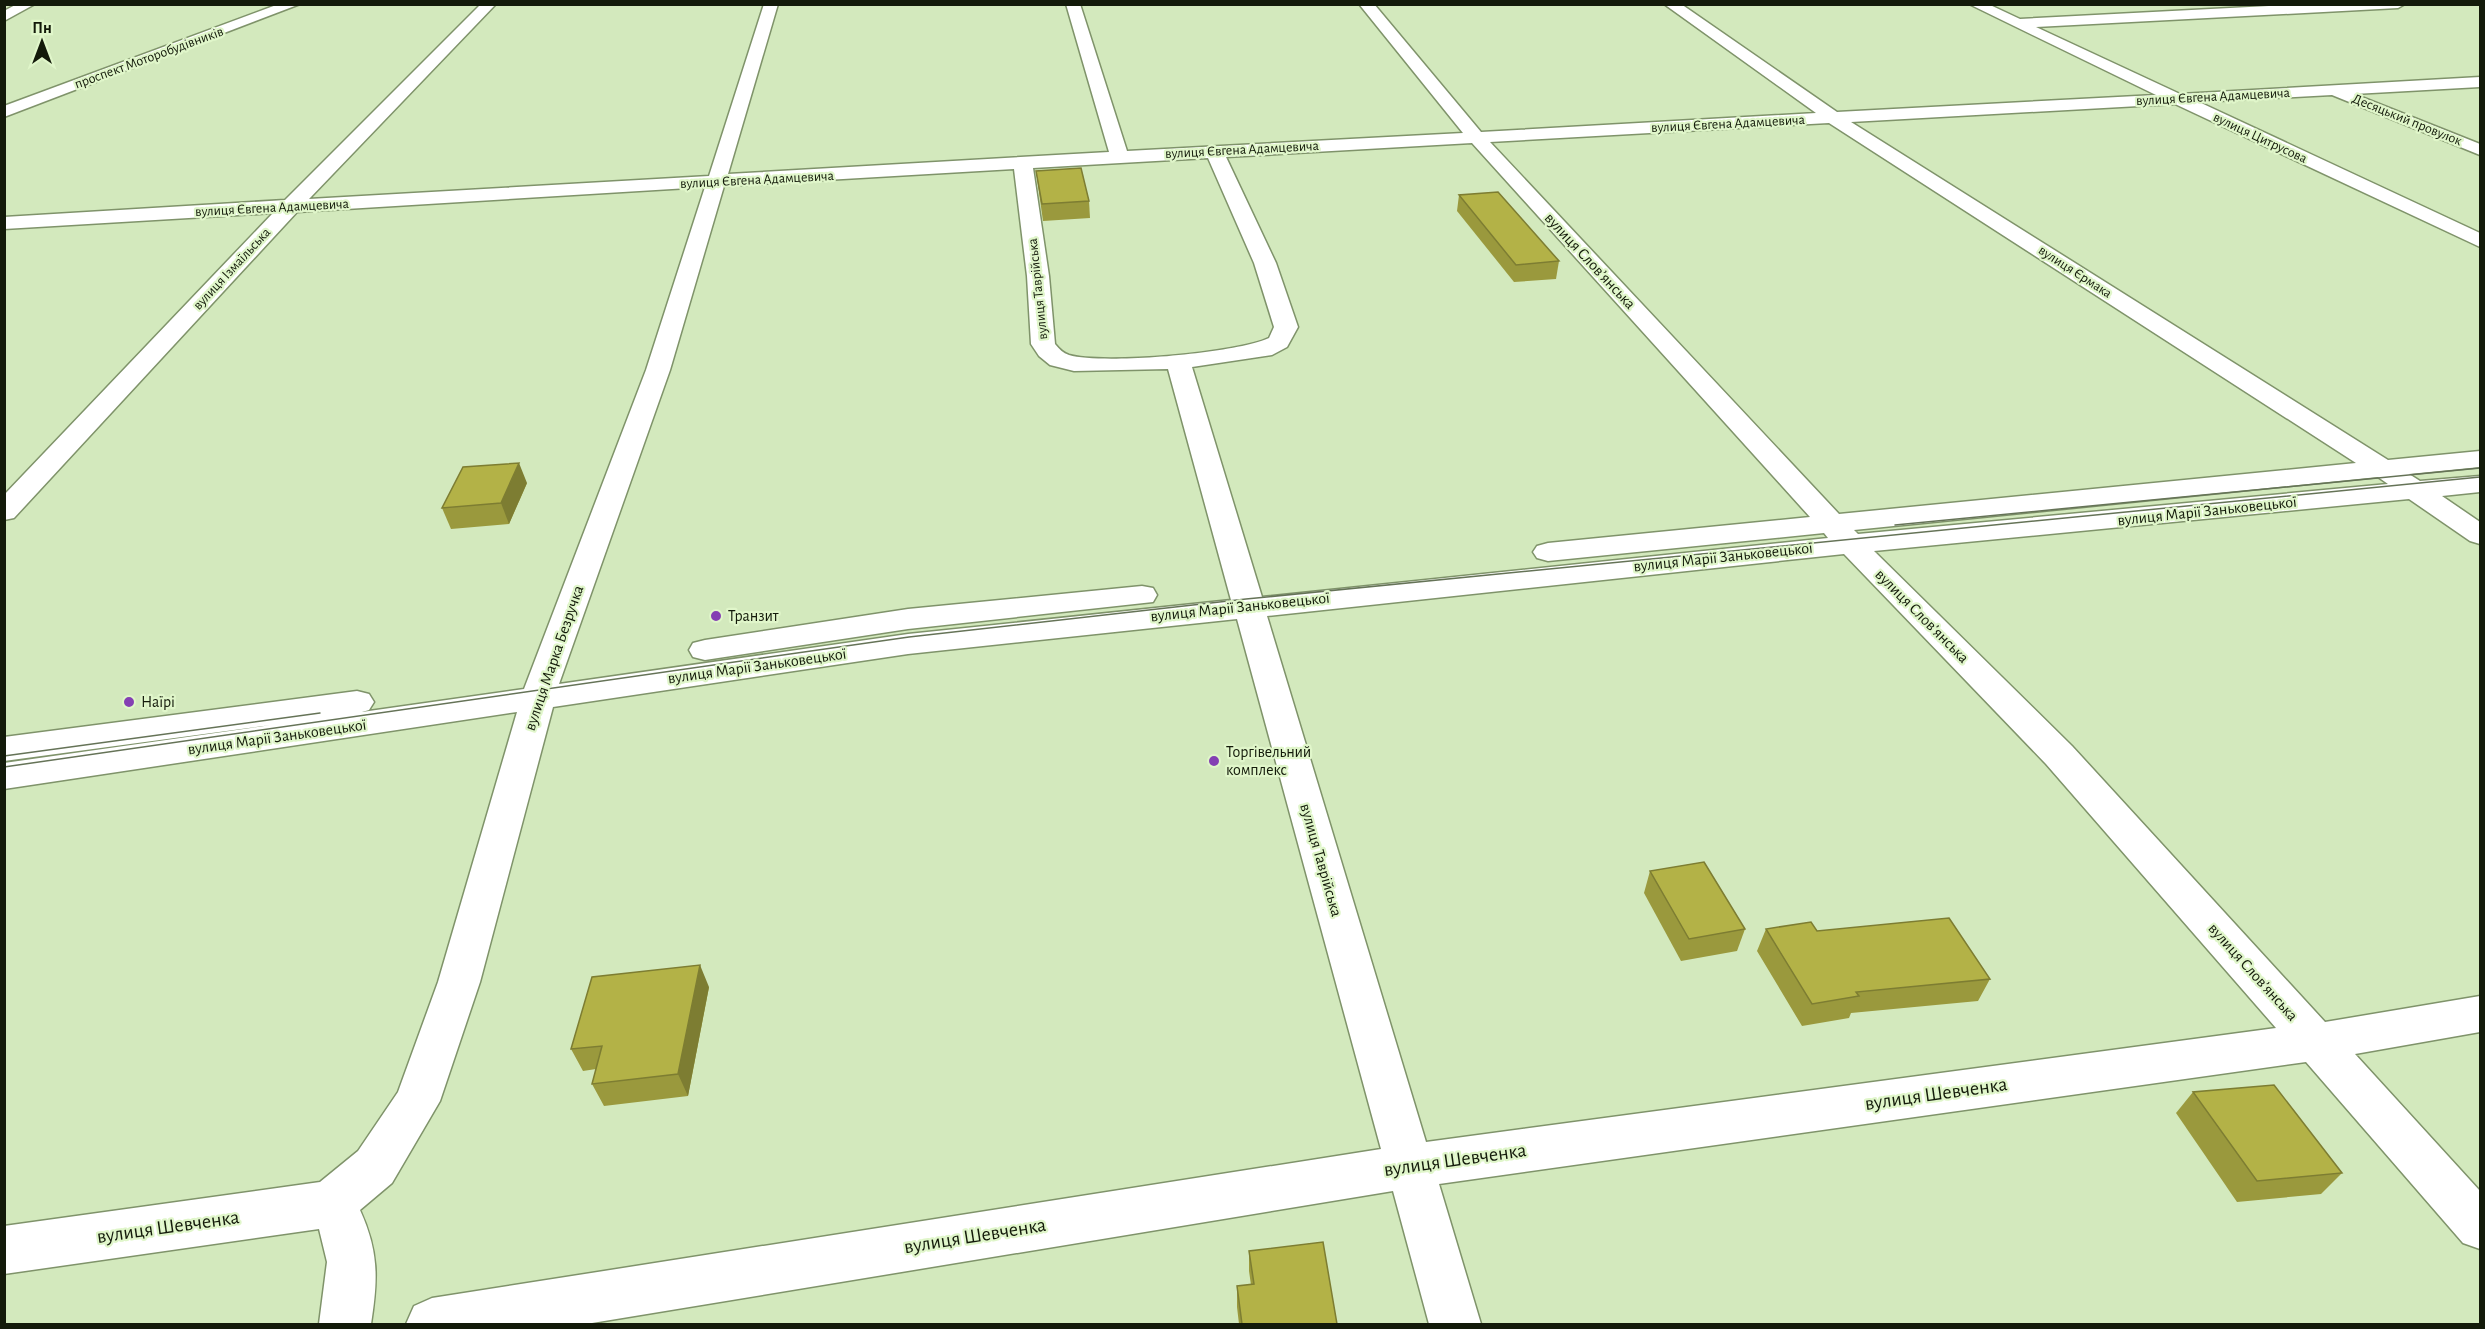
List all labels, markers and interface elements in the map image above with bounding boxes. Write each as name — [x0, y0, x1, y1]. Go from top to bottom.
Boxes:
north arrow — [12, 12, 72, 72]
text: Пн — [32, 20, 52, 36]
street label: проспект Моторобудівників — [73, 24, 225, 92]
street label: вулиця Євгена Адамцевича — [2136, 86, 2291, 108]
street label: Десяцький провулок — [2350, 92, 2464, 149]
street label: вулиця Цитрусова — [2211, 110, 2310, 166]
street label: вулиця Євгена Адамцевича — [1651, 113, 1806, 135]
street label: вулиця Євгена Адамцевича — [1165, 139, 1320, 161]
street label: вулиця Євгена Адамцевича — [680, 169, 835, 191]
street label: вулиця Євгена Адамцевича — [195, 197, 350, 219]
street label: вулиця Слов’янська — [1541, 210, 1639, 313]
street label: вулиця Ізмаїльська — [191, 225, 274, 313]
street label: вулиця Таврійська — [1026, 237, 1050, 340]
street label: вулиця Єрмака — [2036, 243, 2115, 301]
street label: вулиця Марії Заньковецької — [2117, 494, 2298, 529]
street label: вулиця Марії Заньковецької — [1633, 540, 1814, 575]
street label: вулиця Слов’янська — [1871, 566, 1972, 667]
street label: вулиця Марка Безручка — [522, 583, 587, 733]
street label: вулиця Марії Заньковецької — [1150, 590, 1331, 625]
place label: Транзит — [728, 608, 779, 624]
marker: Транзит — [709, 609, 723, 623]
street label: вулиця Марії Заньковецької — [667, 646, 848, 687]
place label: Наїрі — [141, 694, 175, 710]
marker: Наїрі — [122, 695, 136, 709]
street label: вулиця Марії Заньковецької — [187, 717, 368, 758]
place label: Торгівельний комплекс — [1226, 744, 1311, 778]
marker: Торгівельний комплекс — [1207, 754, 1221, 768]
street label: вулиця Таврійська — [1296, 802, 1345, 919]
street label: вулиця Слов’янська — [2204, 920, 2301, 1025]
street label: вулиця Шевченка — [1863, 1074, 2009, 1114]
street label: вулиця Шевченка — [1382, 1140, 1528, 1180]
street label: вулиця Шевченка — [95, 1207, 241, 1247]
street label: вулиця Шевченка — [902, 1215, 1048, 1257]

